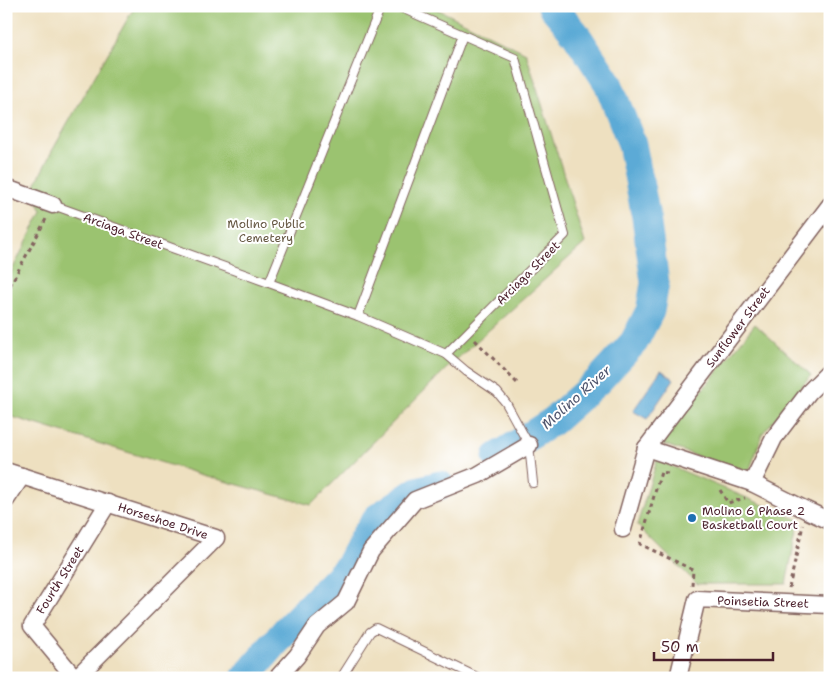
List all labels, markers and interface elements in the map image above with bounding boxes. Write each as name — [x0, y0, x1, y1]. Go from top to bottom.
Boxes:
street label: Arciaga Street — [81, 209, 165, 253]
park label: Molino Public Cemetery — [227, 216, 305, 246]
street label: Arciaga Street — [493, 238, 563, 308]
street label: Sunflower Street — [702, 283, 774, 371]
water label: Molino River — [537, 361, 615, 433]
street label: Horseshoe Drive — [116, 499, 210, 543]
place label: Molino 6 Phase 2 Basketball Court — [702, 503, 805, 533]
marker: Molino 6 Phase 2 Basketball Court — [686, 512, 698, 524]
street label: Fourth Street — [33, 543, 87, 617]
street label: Poinsetia Street — [717, 592, 809, 612]
scale bar — [654, 629, 772, 661]
text: 50 m — [661, 637, 699, 657]

